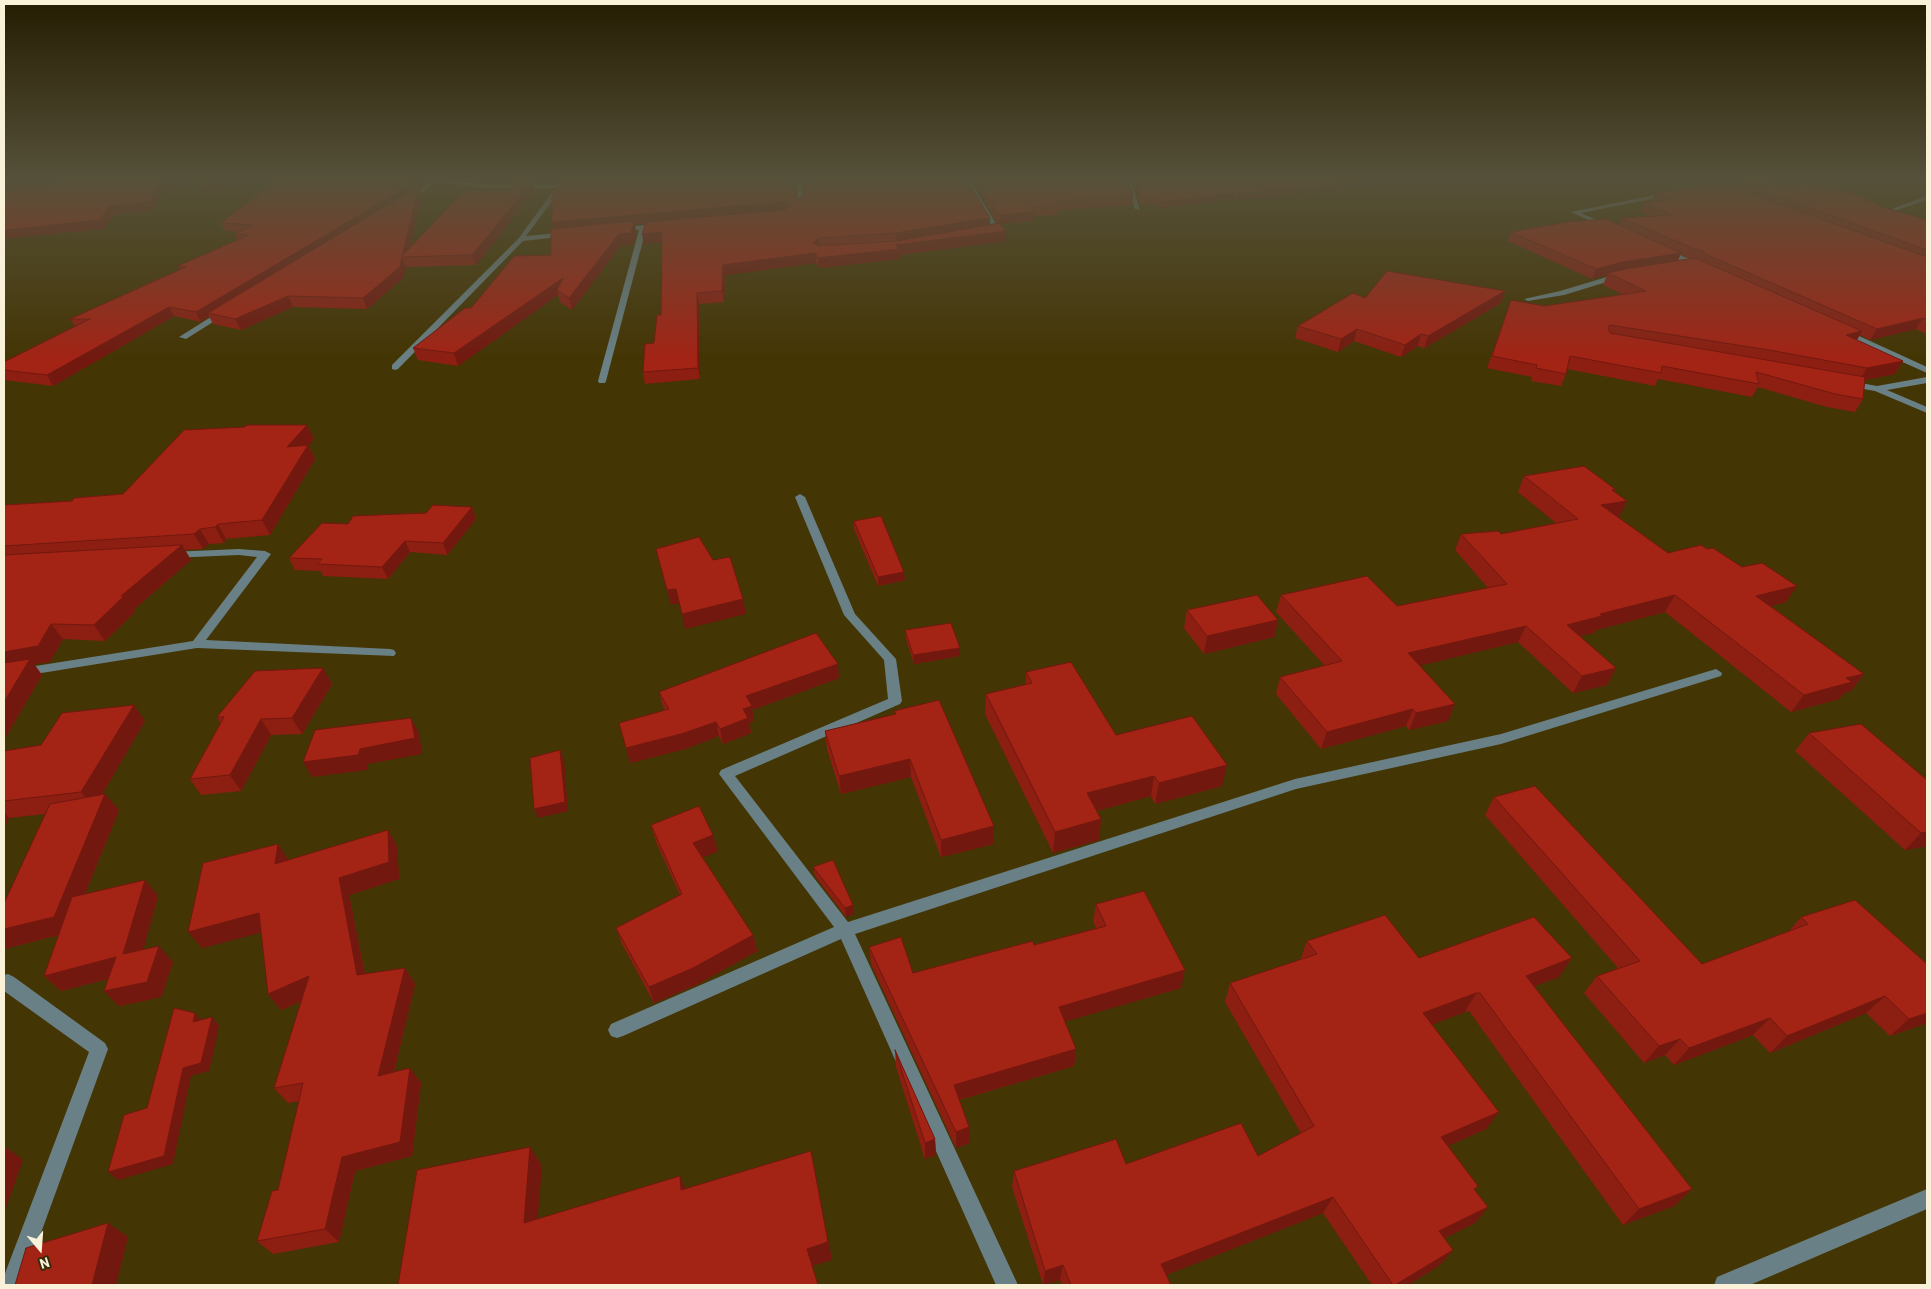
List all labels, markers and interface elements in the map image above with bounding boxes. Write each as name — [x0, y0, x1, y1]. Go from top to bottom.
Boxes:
north arrow — [15, 1224, 65, 1274]
text: N — [38, 1254, 52, 1273]

